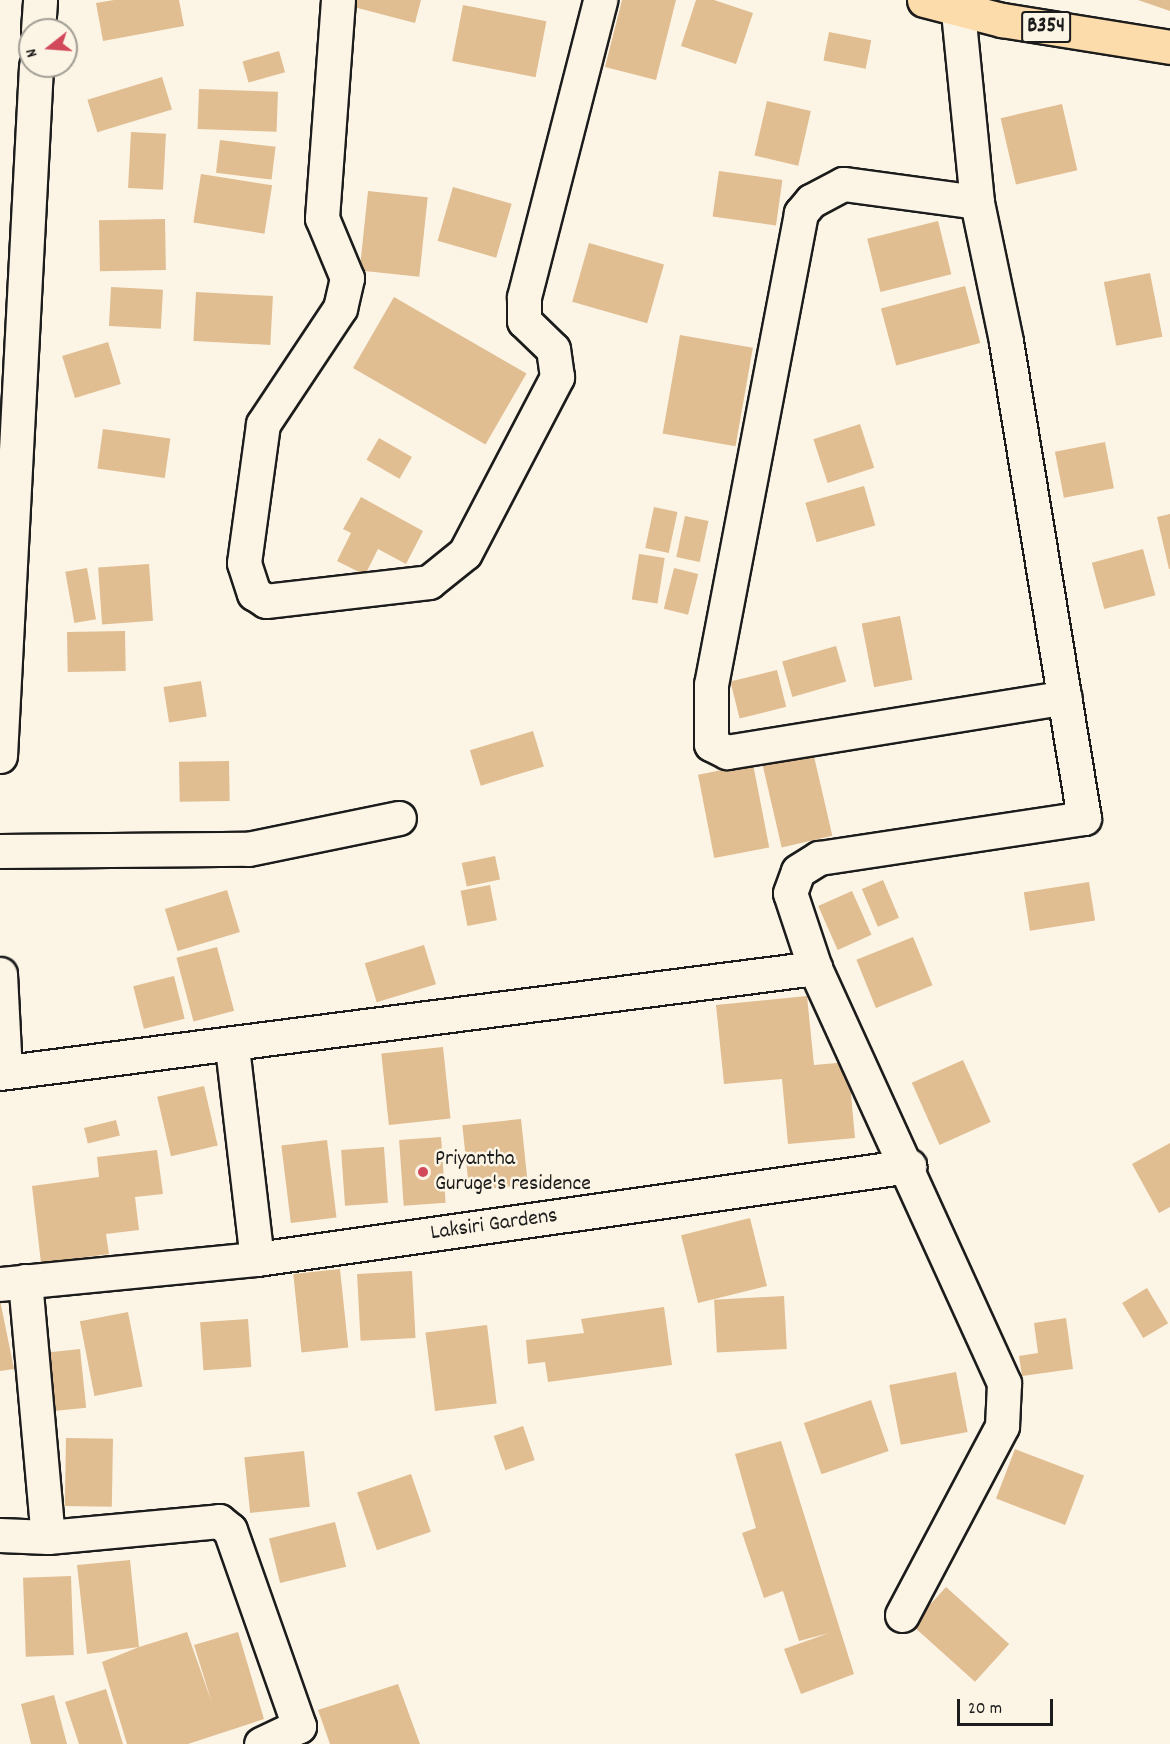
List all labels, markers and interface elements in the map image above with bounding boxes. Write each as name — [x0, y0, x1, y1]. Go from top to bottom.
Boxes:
road number: B354 — [1020, 9, 1072, 45]
north arrow — [18, 18, 78, 78]
text: N — [20, 46, 44, 60]
place label: Priyantha Guruge's residence — [435, 1146, 591, 1198]
marker: Priyantha Guruge's residence — [416, 1165, 430, 1179]
street label: Laksiri Gardens — [429, 1203, 559, 1247]
scale bar — [960, 1687, 1056, 1725]
text: 20 m — [968, 1697, 1002, 1722]

